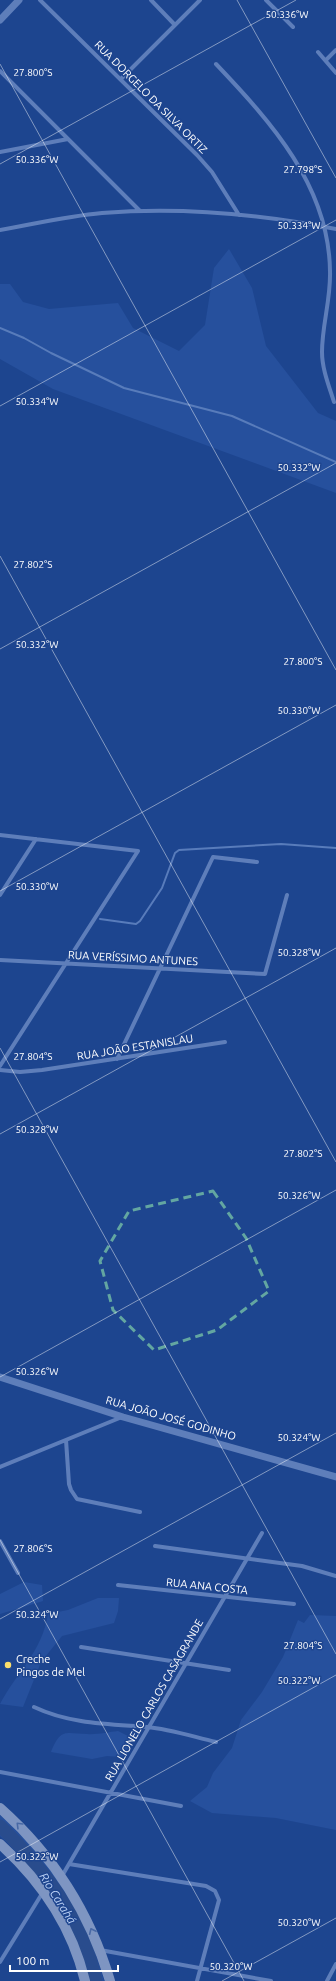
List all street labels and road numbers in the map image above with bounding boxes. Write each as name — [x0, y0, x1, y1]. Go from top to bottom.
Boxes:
street label: RUA DORGELO DA SILVA ORTIZ — [92, 38, 210, 156]
street label: RUA VERÍSSIMO ANTUNES — [68, 948, 199, 967]
street label: RUA JOÃO ESTANISLAU — [76, 1032, 194, 1062]
street label: RUA JOÃO JOSÉ GODINHO — [105, 1393, 238, 1442]
street label: RUA ANA COSTA — [165, 1576, 249, 1596]
street label: RUA LIONELO CARLOS CASAGRANDE — [103, 1617, 205, 1783]

